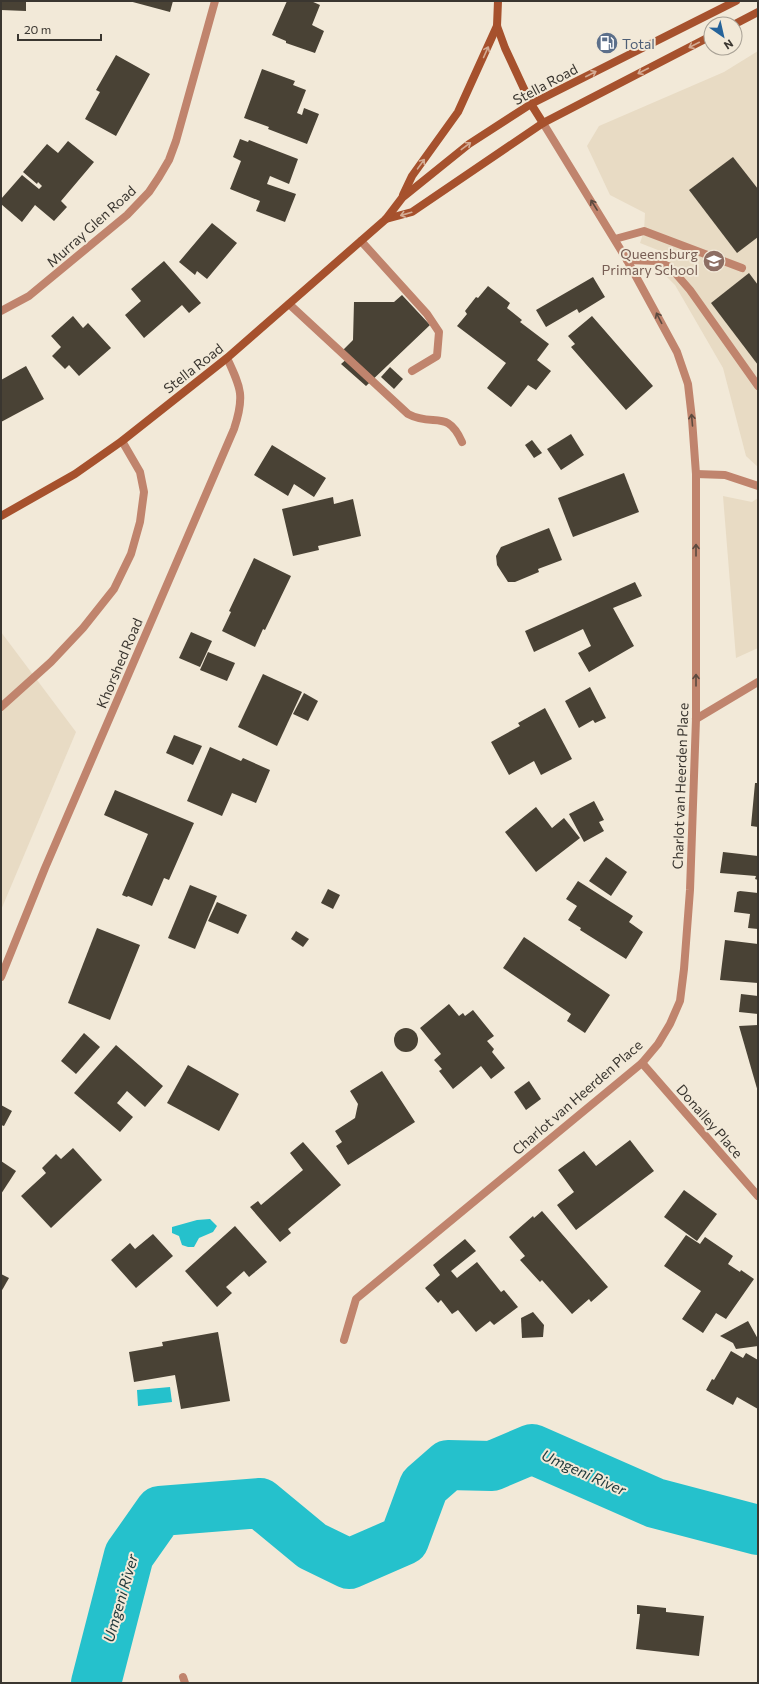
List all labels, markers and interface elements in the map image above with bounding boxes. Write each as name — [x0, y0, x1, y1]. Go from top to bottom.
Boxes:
scale bar — [18, 16, 101, 42]
north arrow — [703, 16, 743, 56]
text: 20 m — [24, 22, 51, 36]
fuel station icon: Total — [594, 30, 620, 56]
place label: Total — [622, 35, 655, 52]
text: N — [722, 37, 736, 52]
one-way arrow — [689, 42, 701, 49]
one-way arrow — [483, 46, 490, 58]
street label: Stella Road — [510, 60, 580, 108]
one-way arrow — [637, 68, 649, 76]
one-way arrow — [585, 70, 597, 77]
one-way arrow — [461, 142, 472, 150]
one-way arrow — [417, 158, 425, 169]
street label: Murray Glen Road — [43, 182, 139, 270]
one-way arrow — [590, 200, 598, 211]
one-way arrow — [399, 211, 412, 218]
place label: Queensburg Primary School — [602, 245, 698, 278]
school or university icon: Queensburg Primary School — [701, 248, 727, 274]
one-way arrow — [655, 312, 663, 324]
street label: Stella Road — [160, 339, 226, 397]
one-way arrow — [689, 414, 696, 427]
one-way arrow — [692, 544, 700, 557]
street label: Khorshed Road — [92, 615, 146, 711]
one-way arrow — [692, 674, 700, 687]
street label: Charlot van Heerden Place — [669, 702, 691, 870]
street label: Charlot van Heerden Place — [509, 1036, 645, 1158]
street label: Donalley Place — [673, 1081, 747, 1161]
water label: Umgeni River — [539, 1445, 630, 1499]
water label: Umgeni River — [99, 1551, 141, 1644]

